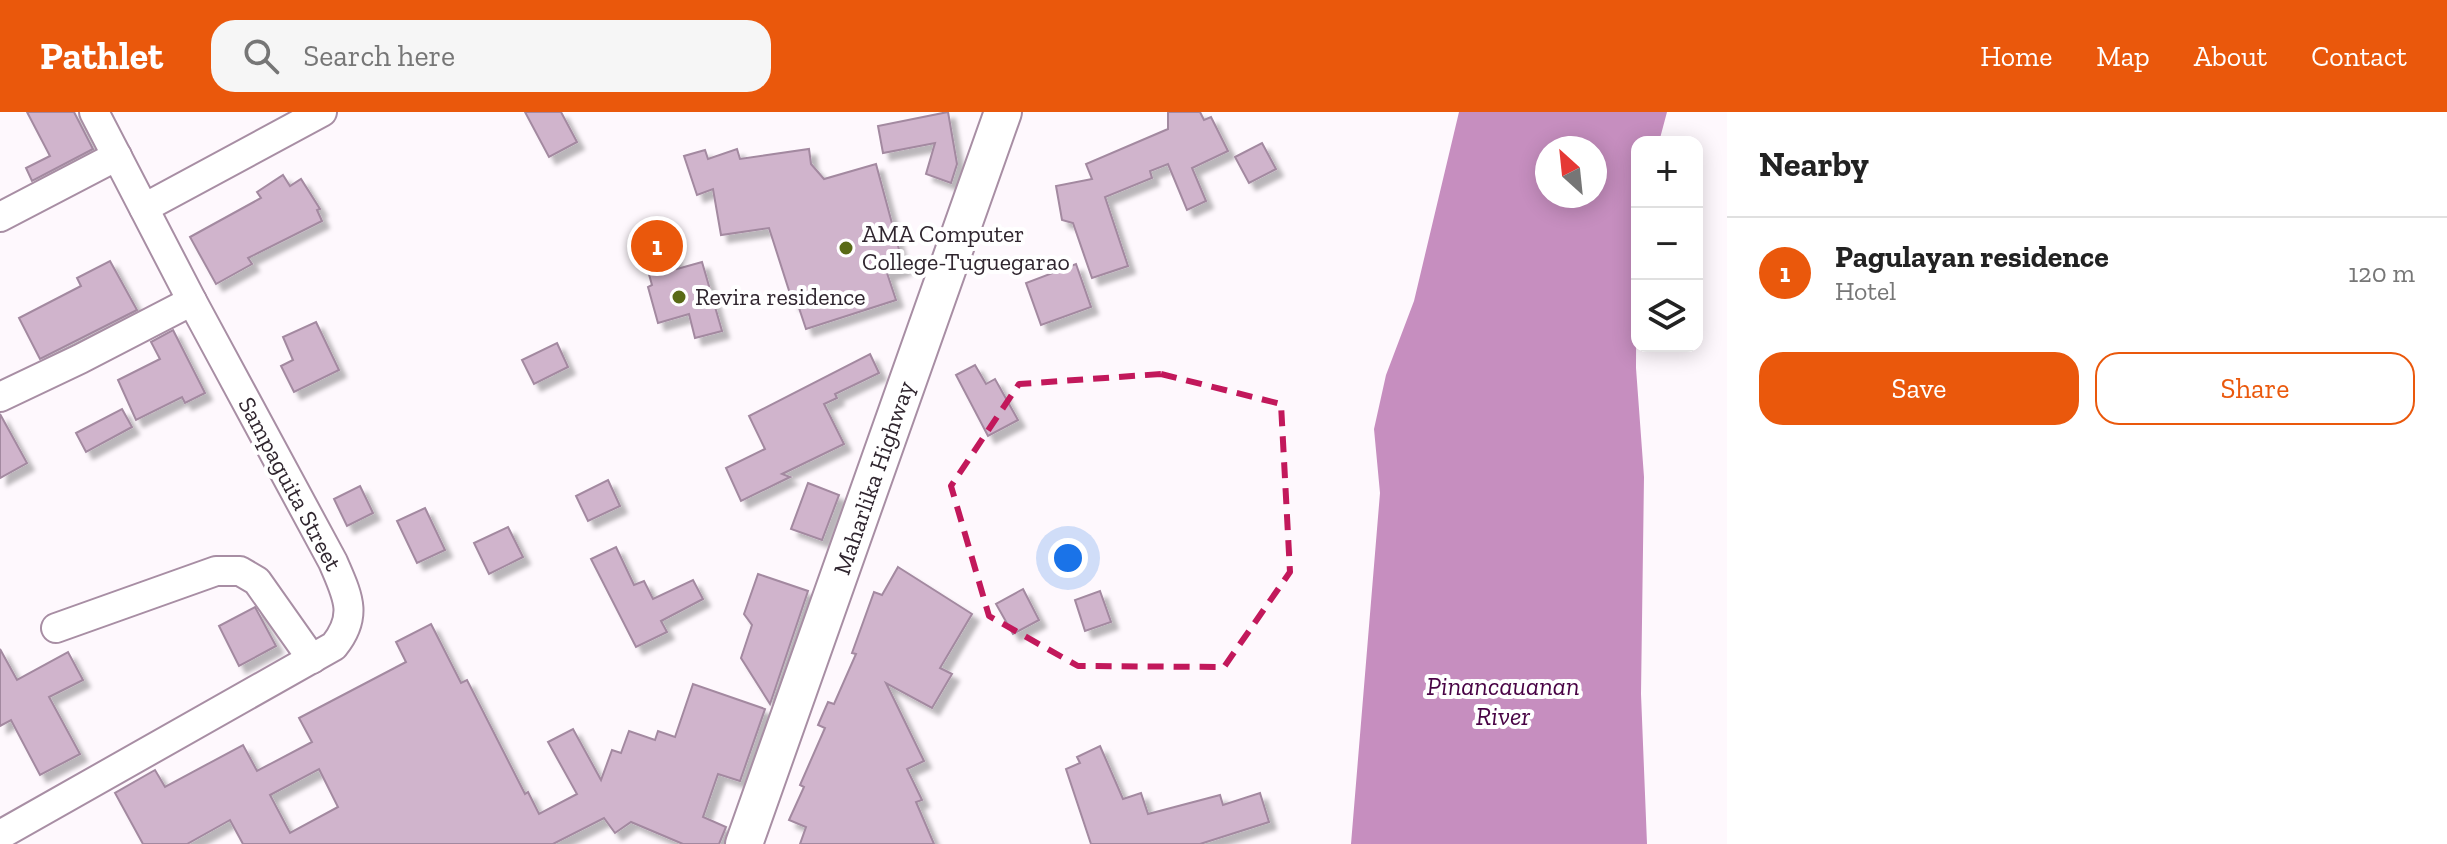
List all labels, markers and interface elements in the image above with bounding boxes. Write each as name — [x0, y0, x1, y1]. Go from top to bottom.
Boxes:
search box — [211, 20, 771, 92]
text: Pathlet — [40, 33, 163, 79]
icon: search — [239, 34, 283, 78]
text: Search here — [303, 38, 455, 74]
text: Home — [1980, 40, 2052, 73]
text: Map — [2096, 40, 2150, 73]
text: About — [2194, 40, 2267, 73]
text: Contact — [2311, 40, 2407, 73]
north arrow — [1535, 136, 1607, 208]
map controls — [1631, 136, 1703, 352]
button: + — [1631, 136, 1703, 208]
text: Nearby — [1759, 144, 1869, 185]
button: − — [1631, 208, 1703, 280]
pin: 1 — [631, 216, 683, 276]
place label: AMA Computer College-Tuguegarao — [862, 219, 1070, 276]
marker: AMA Computer College-Tuguegarao — [837, 239, 855, 257]
text: Pagulayan residence — [1835, 239, 2109, 275]
text: 1 — [1780, 257, 1790, 289]
text: 120 m — [2348, 257, 2415, 289]
text: Hotel — [1835, 275, 1896, 307]
button: layers — [1631, 280, 1703, 352]
place label: Revira residence — [695, 282, 866, 311]
marker: Revira residence — [670, 288, 688, 306]
button: Save — [1759, 352, 2079, 425]
button: Share — [2095, 352, 2415, 425]
street label: Maharlika Highway — [827, 377, 920, 578]
street label: Sampaguita Street — [232, 392, 348, 576]
your location — [1048, 538, 1088, 578]
water label: Pinancauanan River — [1426, 670, 1580, 732]

